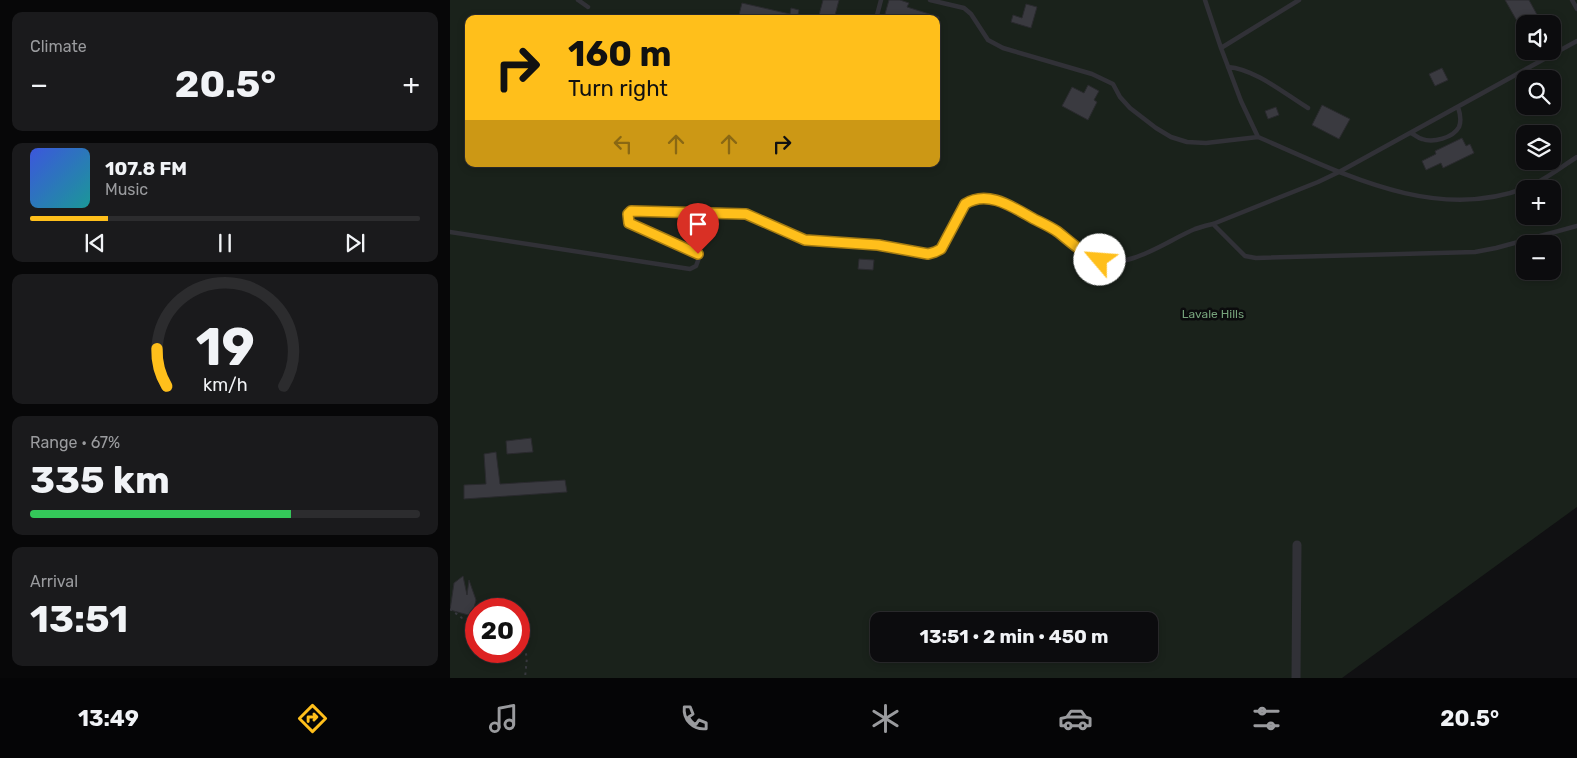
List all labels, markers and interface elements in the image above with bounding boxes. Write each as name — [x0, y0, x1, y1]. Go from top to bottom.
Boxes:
map controls — [1516, 15, 1561, 280]
button: sound — [1516, 15, 1561, 60]
text: 160 m — [568, 33, 672, 75]
icon: right — [485, 35, 550, 100]
text: Climate — [30, 37, 87, 56]
text: 20.5° — [175, 61, 276, 107]
text: − — [30, 68, 48, 101]
text: + — [403, 68, 420, 101]
button: search — [1516, 70, 1561, 115]
text: Turn right — [568, 75, 668, 102]
button: layers — [1516, 125, 1561, 170]
icon: left — [609, 130, 637, 158]
icon: ahead — [662, 130, 690, 158]
icon: ahead — [715, 130, 743, 158]
icon: right — [768, 130, 796, 158]
text: 107.8 FM — [105, 157, 187, 180]
text: Music — [105, 180, 148, 199]
button: + — [1516, 180, 1561, 225]
pin — [677, 203, 719, 254]
icon: arrive — [684, 210, 712, 238]
icon: previous — [81, 229, 109, 257]
icon: pause — [211, 229, 239, 257]
icon: next — [341, 229, 369, 257]
position arrow — [1073, 233, 1125, 285]
button: − — [1516, 235, 1561, 280]
park label: Lavale Hills — [1182, 307, 1244, 321]
text: 19 — [195, 316, 255, 378]
text: km/h — [203, 374, 247, 395]
text: Range · 67% — [30, 433, 120, 452]
text: 335 km — [30, 457, 170, 503]
text: Arrival — [30, 572, 78, 591]
text: 13:51 — [30, 596, 128, 642]
speed limit sign: 20 — [465, 598, 530, 663]
text: 13:51 · 2 min · 450 m — [920, 625, 1108, 648]
icon: directions — [295, 701, 330, 736]
icon: music — [486, 701, 521, 736]
icon: phone — [677, 701, 712, 736]
icon: climate — [868, 701, 903, 736]
icon: car — [1058, 701, 1093, 736]
icon: filters — [1249, 701, 1284, 736]
text: 13:49 — [78, 705, 139, 732]
text: 20.5° — [1440, 705, 1499, 732]

